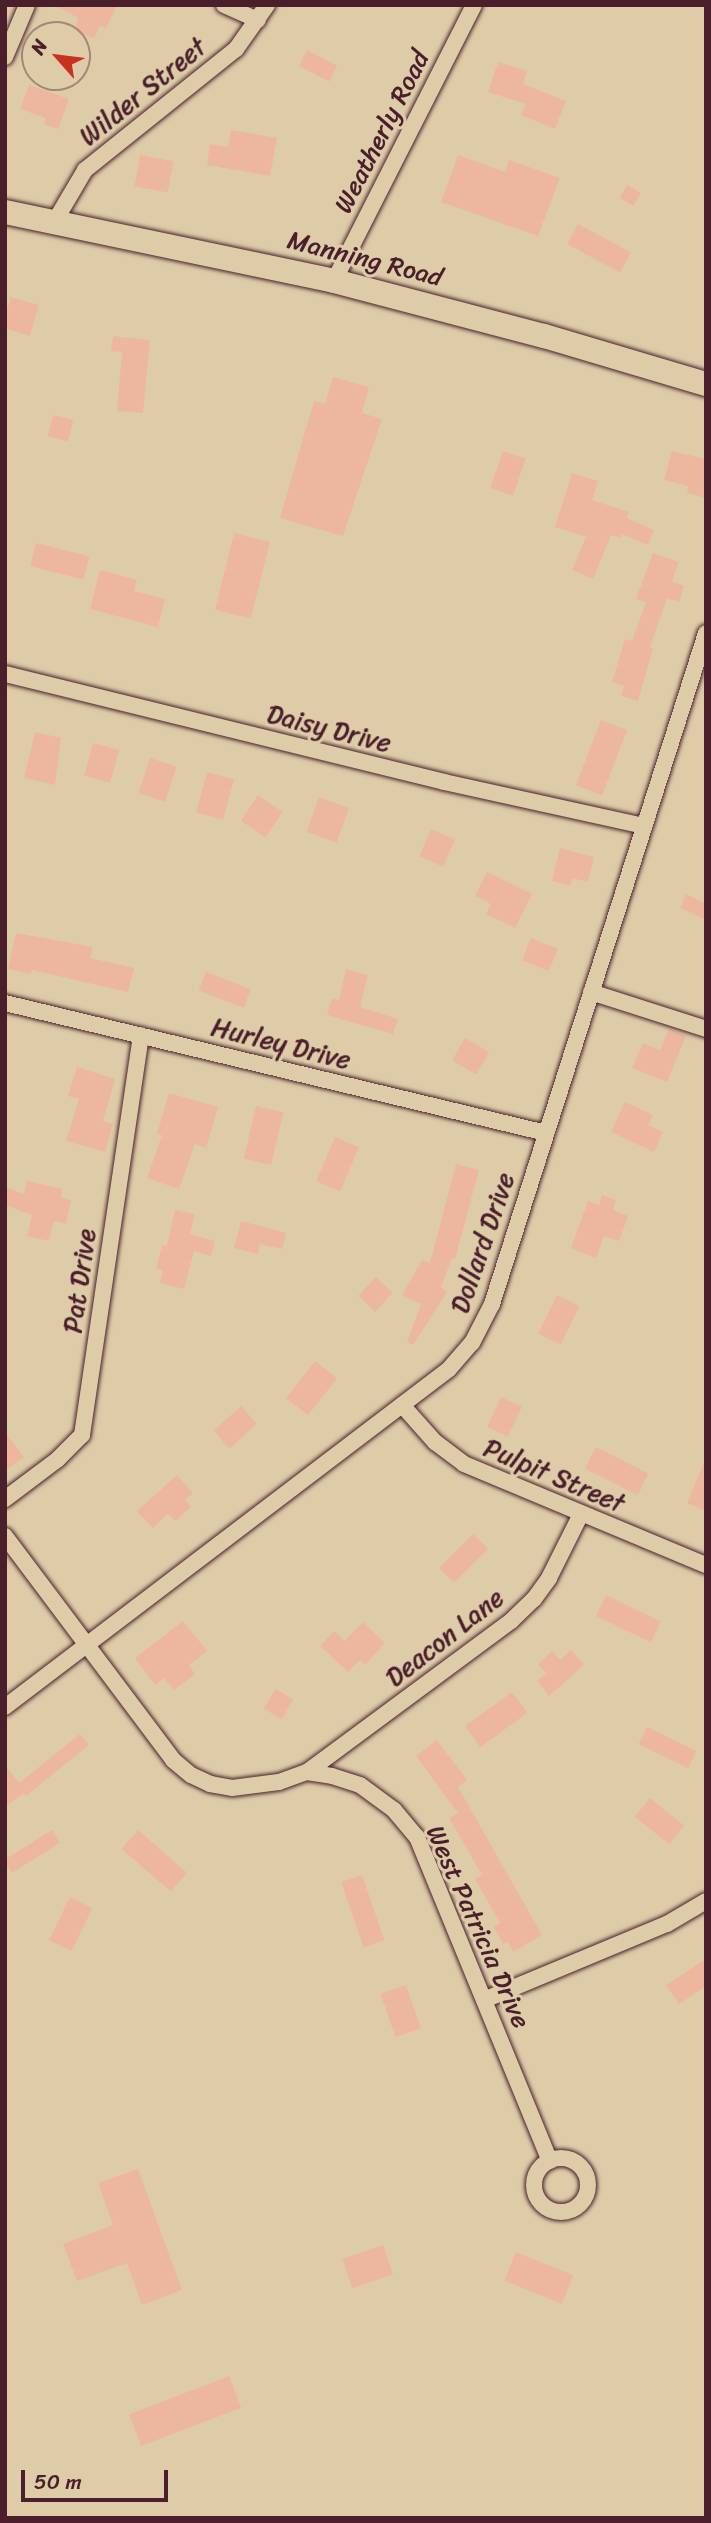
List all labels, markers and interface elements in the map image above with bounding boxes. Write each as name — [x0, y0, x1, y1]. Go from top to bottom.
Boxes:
north arrow — [21, 21, 91, 91]
street label: Wilder Street — [73, 31, 213, 153]
text: N — [21, 33, 56, 60]
street label: Weatherly Road — [328, 46, 436, 218]
street label: Manning Road — [284, 225, 446, 293]
street label: Daisy Drive — [264, 699, 394, 759]
street label: Hurley Drive — [208, 1012, 354, 1076]
street label: Dollard Drive — [444, 1169, 522, 1317]
street label: Pat Drive — [57, 1226, 103, 1336]
street label: Pulpit Street — [478, 1432, 630, 1520]
street label: Deacon Lane — [380, 1582, 510, 1694]
street label: West Patricia Drive — [419, 1820, 537, 2034]
scale bar — [24, 2456, 172, 2500]
text: 50 m — [34, 2463, 82, 2501]

